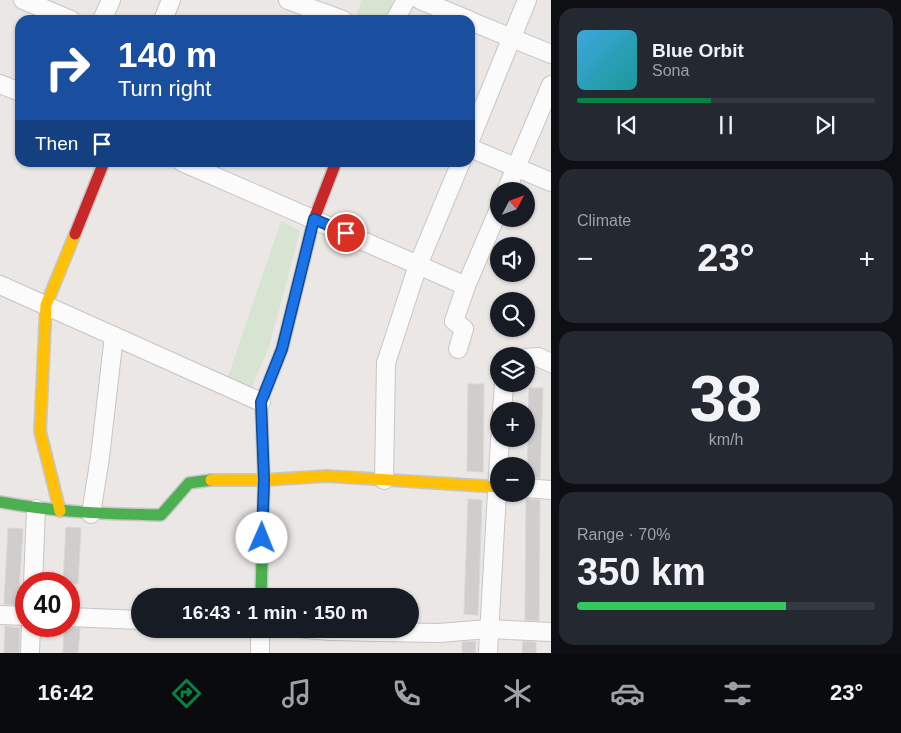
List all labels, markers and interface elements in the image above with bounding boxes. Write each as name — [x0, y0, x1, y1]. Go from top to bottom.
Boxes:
icon: right — [35, 35, 100, 100]
text: 140 m — [118, 35, 217, 74]
text: Blue Orbit — [652, 40, 744, 61]
text: Sona — [652, 62, 689, 79]
text: Turn right — [118, 76, 211, 101]
icon: previous — [613, 111, 641, 139]
icon: pause — [712, 111, 740, 139]
icon: next — [811, 111, 839, 139]
icon: arrive — [88, 130, 116, 158]
text: Then — [35, 133, 78, 154]
north arrow — [490, 182, 535, 228]
map controls — [490, 182, 535, 502]
pin — [325, 212, 367, 254]
text: Climate — [577, 212, 631, 229]
icon: arrive — [332, 219, 360, 247]
button: sound — [490, 237, 535, 282]
text: 23° — [697, 237, 755, 279]
text: − — [577, 243, 593, 274]
text: + — [859, 243, 875, 274]
button: search — [490, 292, 535, 337]
button: layers — [490, 347, 535, 392]
text: 38 — [690, 362, 762, 435]
button: + — [490, 402, 535, 447]
text: km/h — [709, 431, 743, 448]
button: − — [490, 457, 535, 502]
position arrow — [235, 511, 287, 563]
text: Range · 70% — [577, 526, 670, 543]
text: 350 km — [577, 551, 706, 593]
speed limit sign: 40 — [15, 572, 80, 637]
text: 16:43 · 1 min · 150 m — [182, 602, 368, 623]
icon: directions — [169, 676, 204, 711]
icon: music — [279, 676, 314, 711]
icon: phone — [389, 676, 424, 711]
icon: climate — [500, 676, 535, 711]
icon: car — [610, 676, 645, 711]
icon: filters — [720, 676, 755, 711]
text: 16:42 — [38, 680, 94, 705]
text: 23° — [830, 680, 863, 705]

